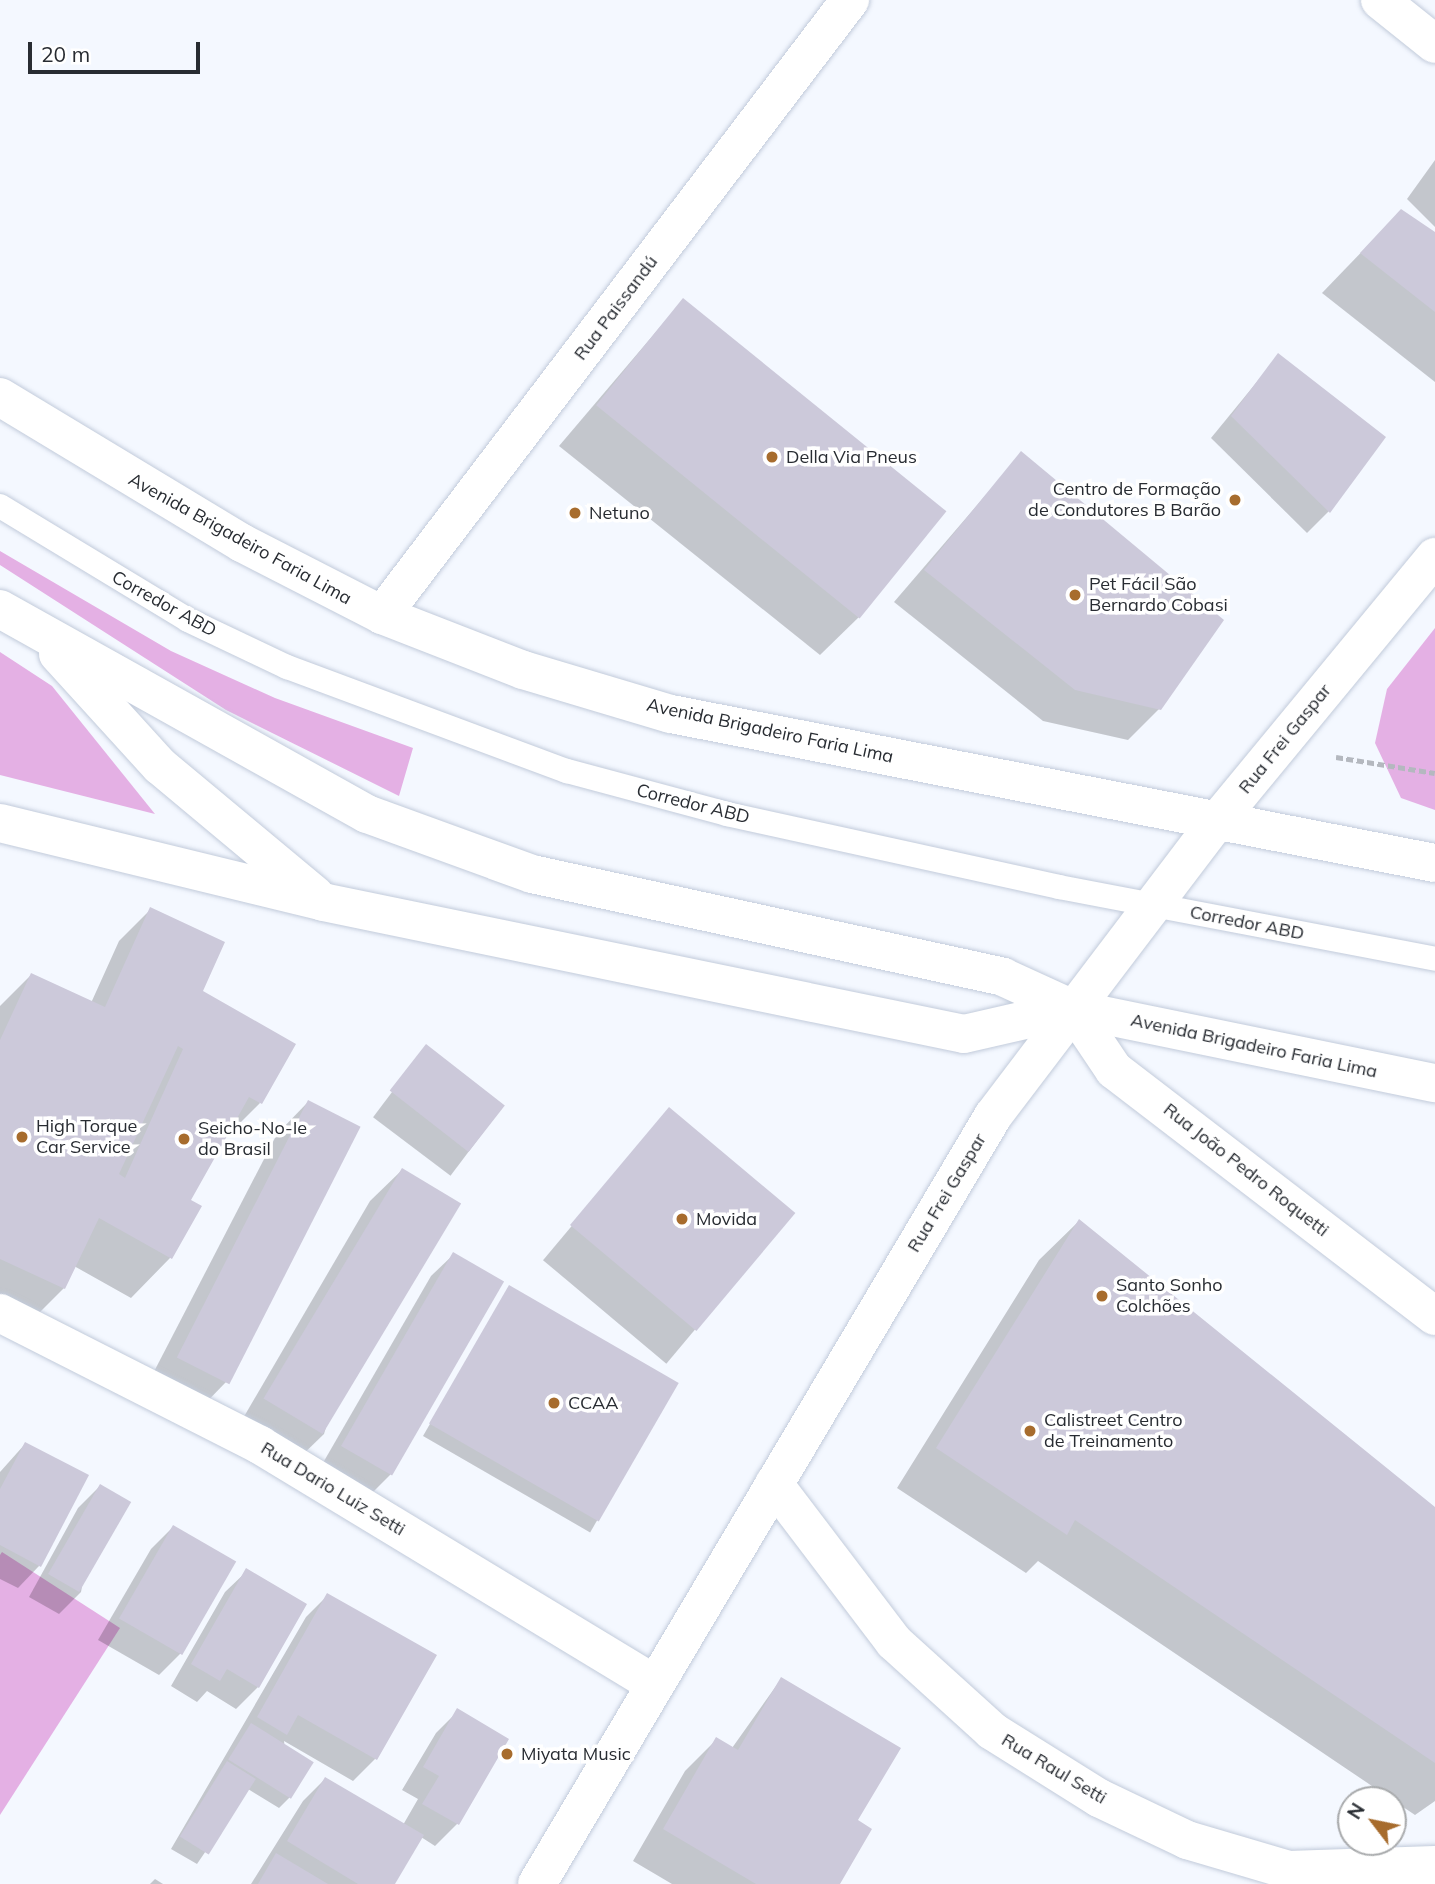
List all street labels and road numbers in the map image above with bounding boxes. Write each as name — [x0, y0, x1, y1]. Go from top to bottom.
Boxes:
street label: Rua Paissandú — [570, 252, 662, 364]
street label: Avenida Brigadeiro Faria Lima — [125, 469, 355, 609]
street label: Corredor ABD — [108, 566, 220, 642]
street label: Rua Frei Gaspar — [1234, 680, 1336, 798]
street label: Avenida Brigadeiro Faria Lima — [645, 694, 895, 768]
street label: Corredor ABD — [634, 779, 752, 829]
street label: Corredor ABD — [1188, 901, 1306, 945]
street label: Avenida Brigadeiro Faria Lima — [1129, 1009, 1379, 1083]
street label: Rua João Pedro Roquetti — [1159, 1099, 1333, 1241]
street label: Rua Frei Gaspar — [903, 1130, 991, 1256]
street label: Rua Dario Luiz Setti — [257, 1437, 409, 1541]
street label: Rua Raul Setti — [998, 1729, 1110, 1809]

